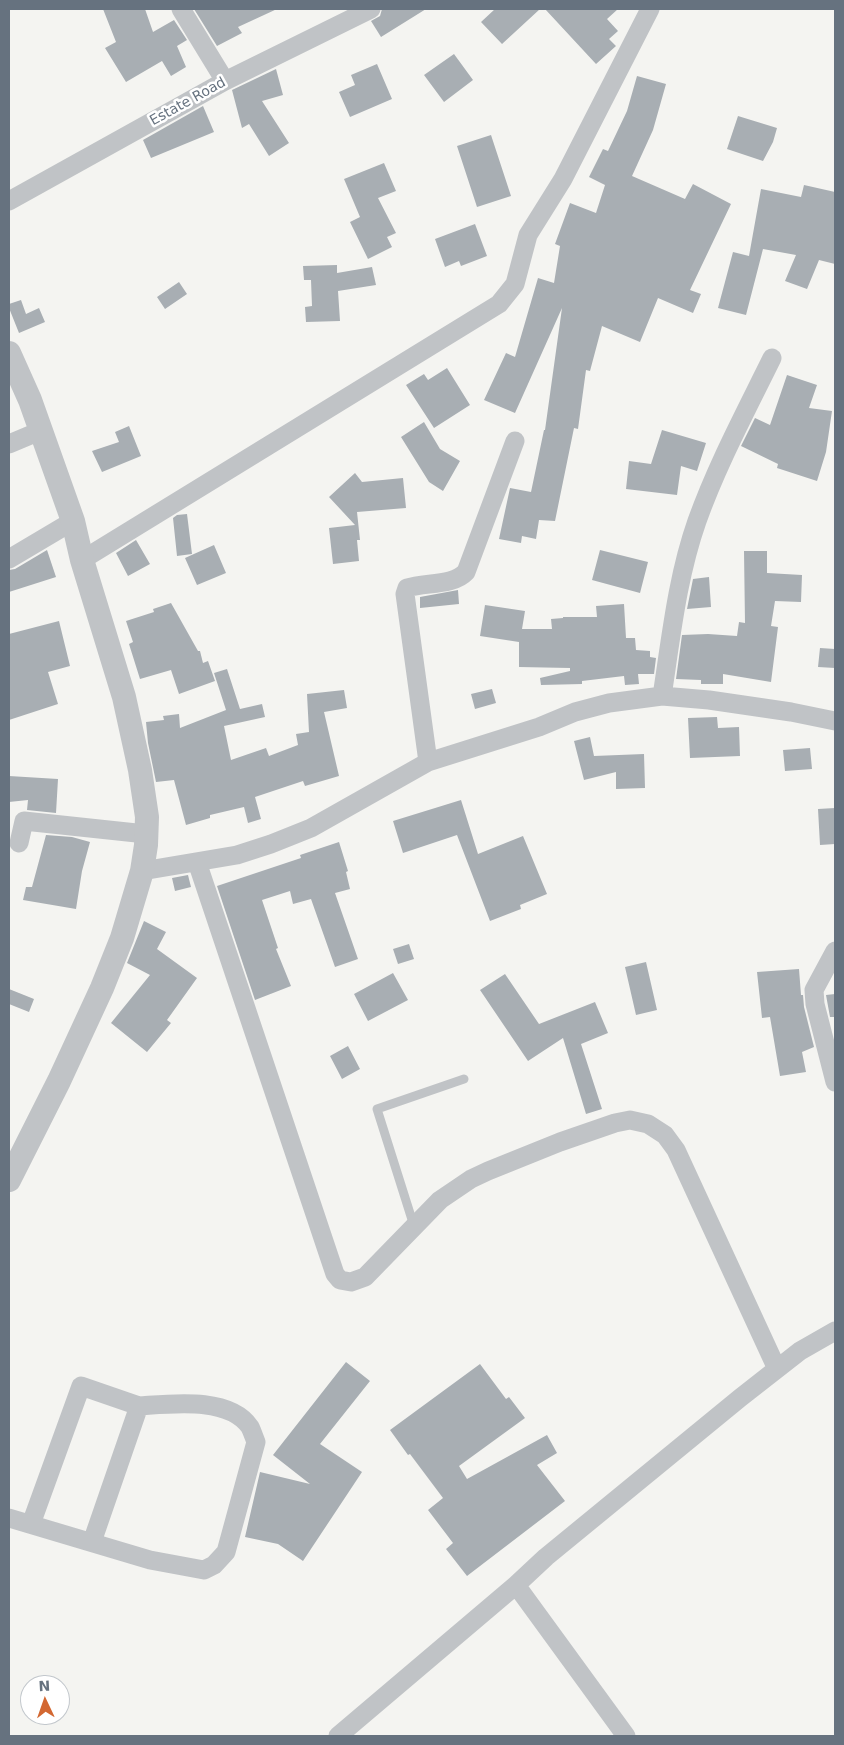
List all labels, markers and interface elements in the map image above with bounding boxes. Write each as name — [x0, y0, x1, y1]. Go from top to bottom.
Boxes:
street label: Estate Road — [147, 74, 229, 130]
north arrow — [20, 1675, 70, 1725]
text: N — [38, 1678, 51, 1694]

